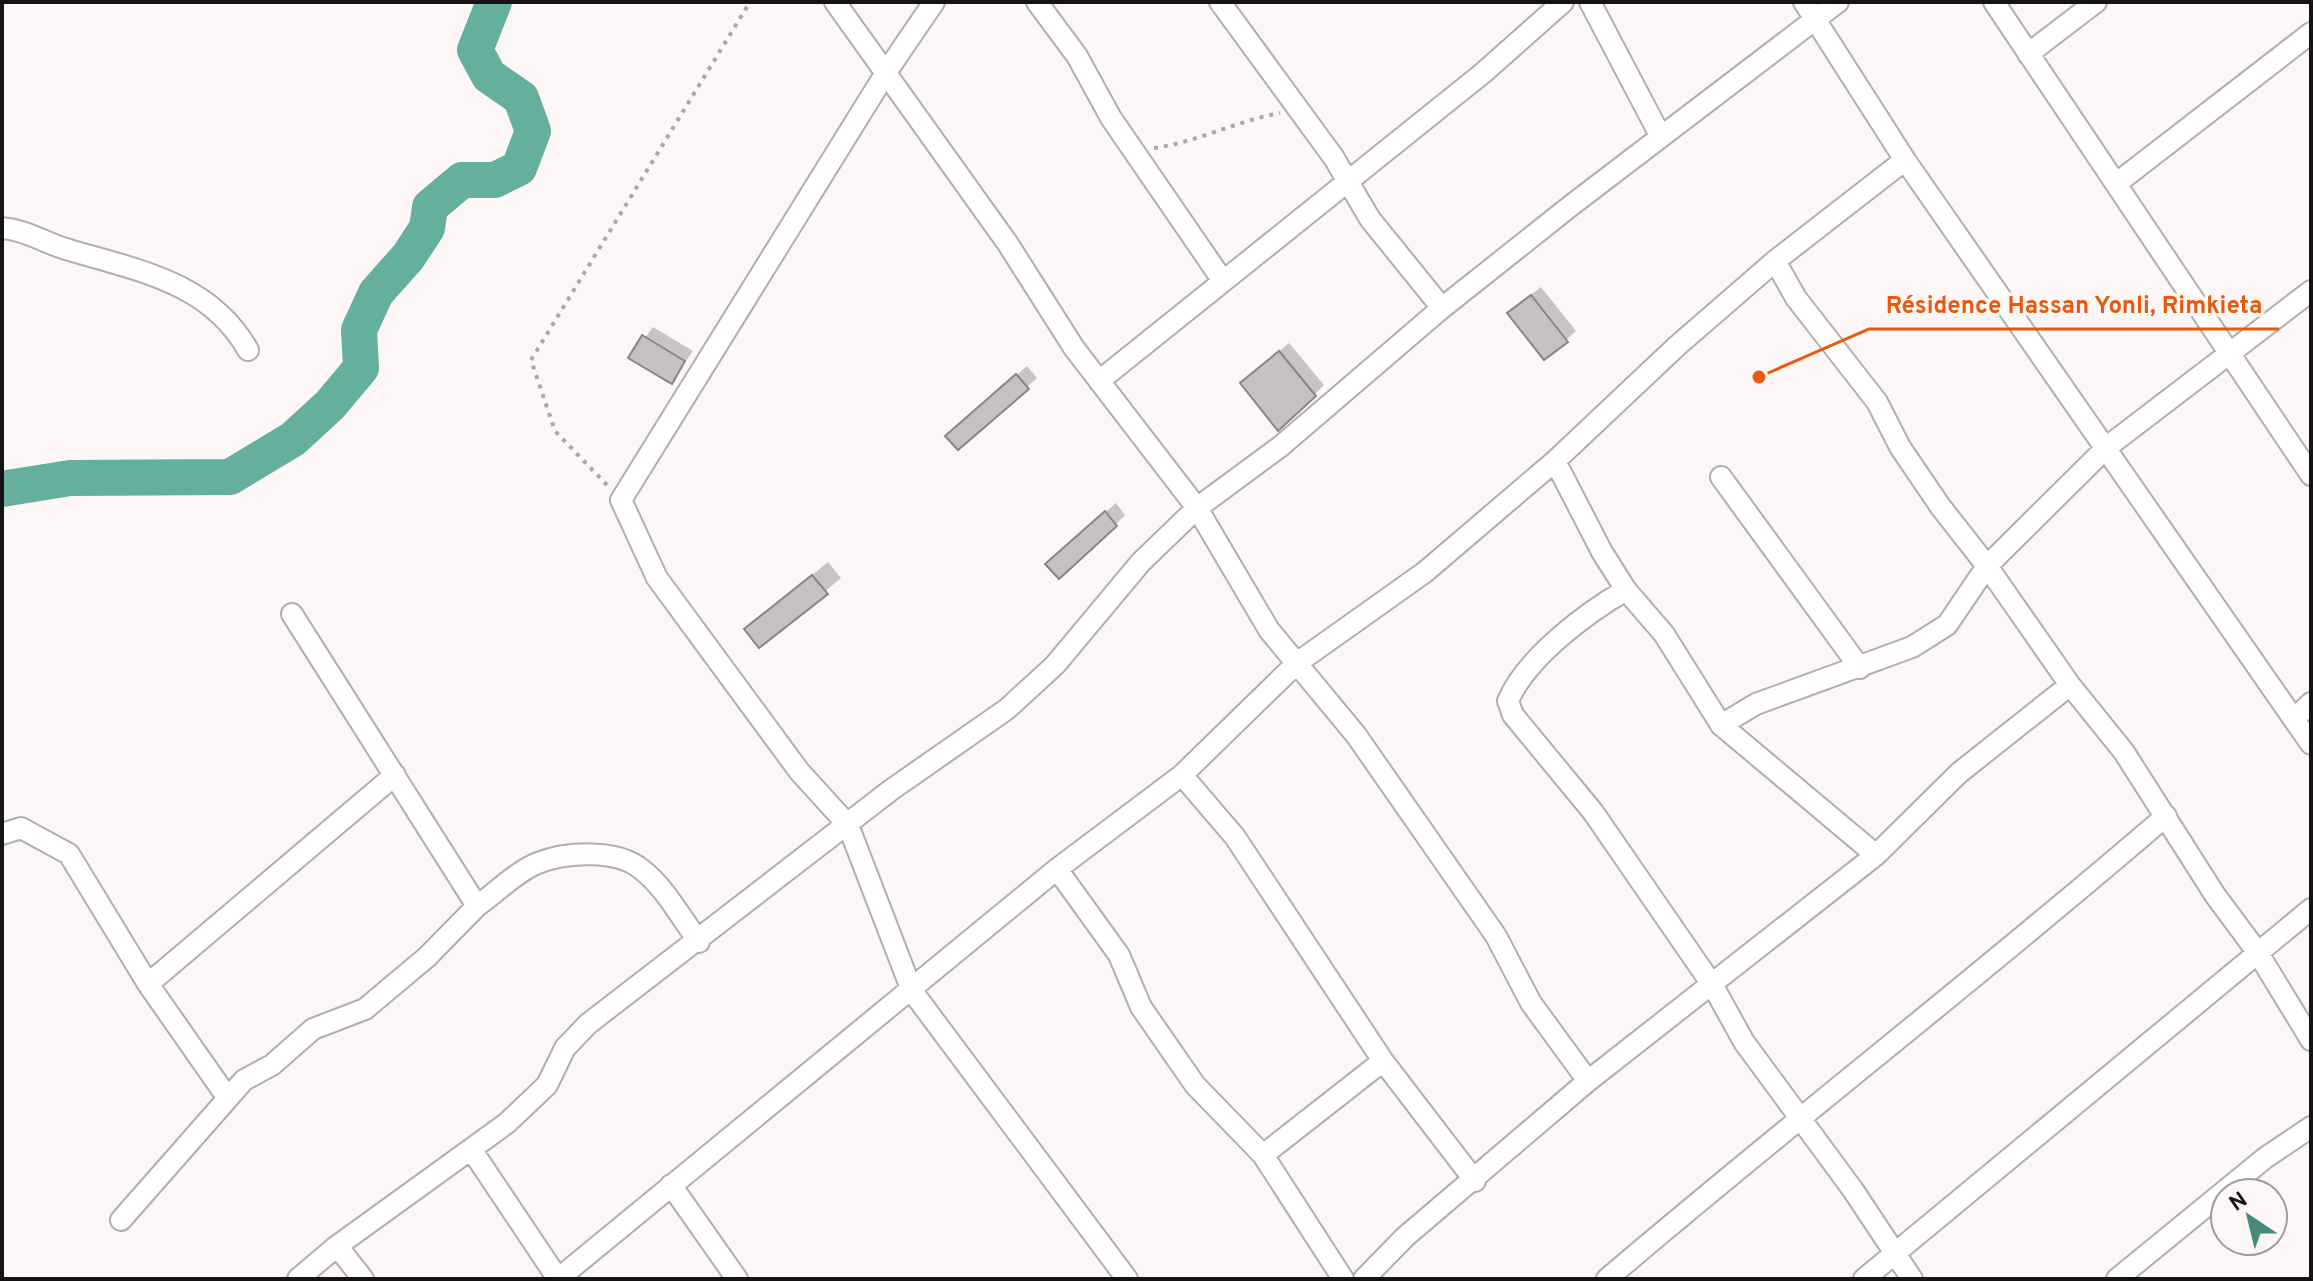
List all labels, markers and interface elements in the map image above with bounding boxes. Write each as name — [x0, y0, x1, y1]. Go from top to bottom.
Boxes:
callout: Résidence Hassan Yonli, Rimkieta — [1869, 281, 2279, 329]
text: Résidence Hassan Yonli, Rimkieta — [1886, 292, 2262, 322]
north arrow — [2209, 1177, 2289, 1257]
text: N — [2225, 1187, 2253, 1218]

